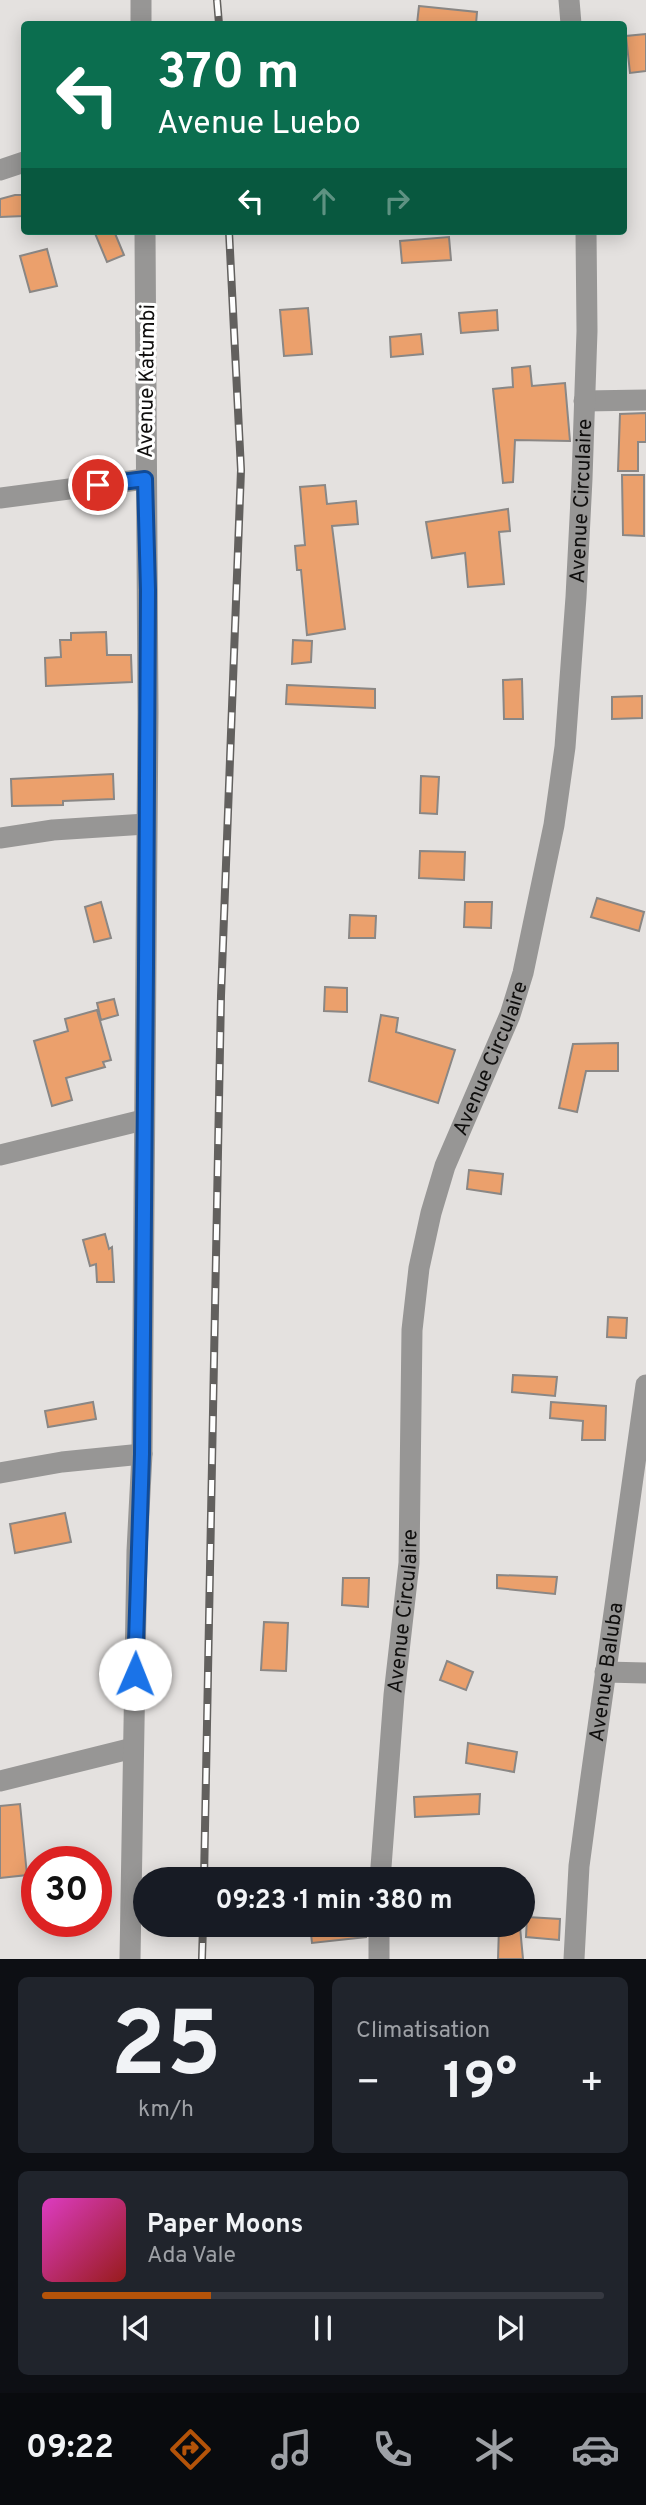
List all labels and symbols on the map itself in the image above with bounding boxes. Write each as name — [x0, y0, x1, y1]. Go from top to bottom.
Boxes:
street label: Avenue Katumbi — [133, 304, 162, 458]
street label: Avenue Circulaire — [565, 418, 599, 584]
pin — [68, 455, 128, 515]
street label: Avenue Circulaire — [448, 978, 535, 1140]
street label: Avenue Circulaire — [382, 1529, 424, 1695]
street label: Avenue Baluba — [584, 1601, 630, 1744]
position arrow — [98, 1637, 172, 1711]
speed limit sign: 30 — [21, 1846, 112, 1937]

